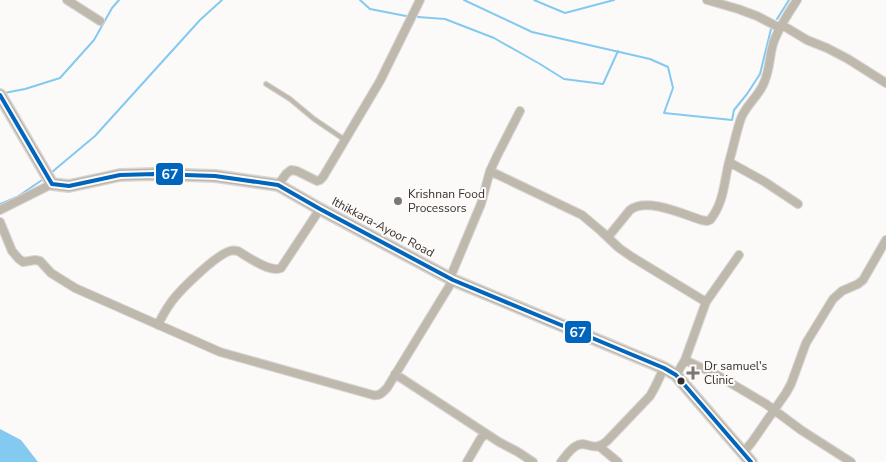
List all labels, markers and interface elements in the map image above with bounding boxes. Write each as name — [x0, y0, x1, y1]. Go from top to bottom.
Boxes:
line badge: 67 — [155, 162, 184, 186]
text: 67 — [162, 165, 178, 184]
place label: Krishnan Food Processors — [408, 186, 485, 216]
street label: Ithikkara-Ayoor Road — [329, 193, 437, 261]
marker: Krishnan Food Processors — [392, 195, 404, 207]
line badge: 67 — [564, 320, 592, 344]
text: 67 — [570, 323, 586, 342]
place label: Dr samuel's Clinic — [704, 358, 768, 388]
marker: Dr samuel's Clinic — [686, 366, 700, 380]
unlabelled marker — [676, 376, 686, 386]

